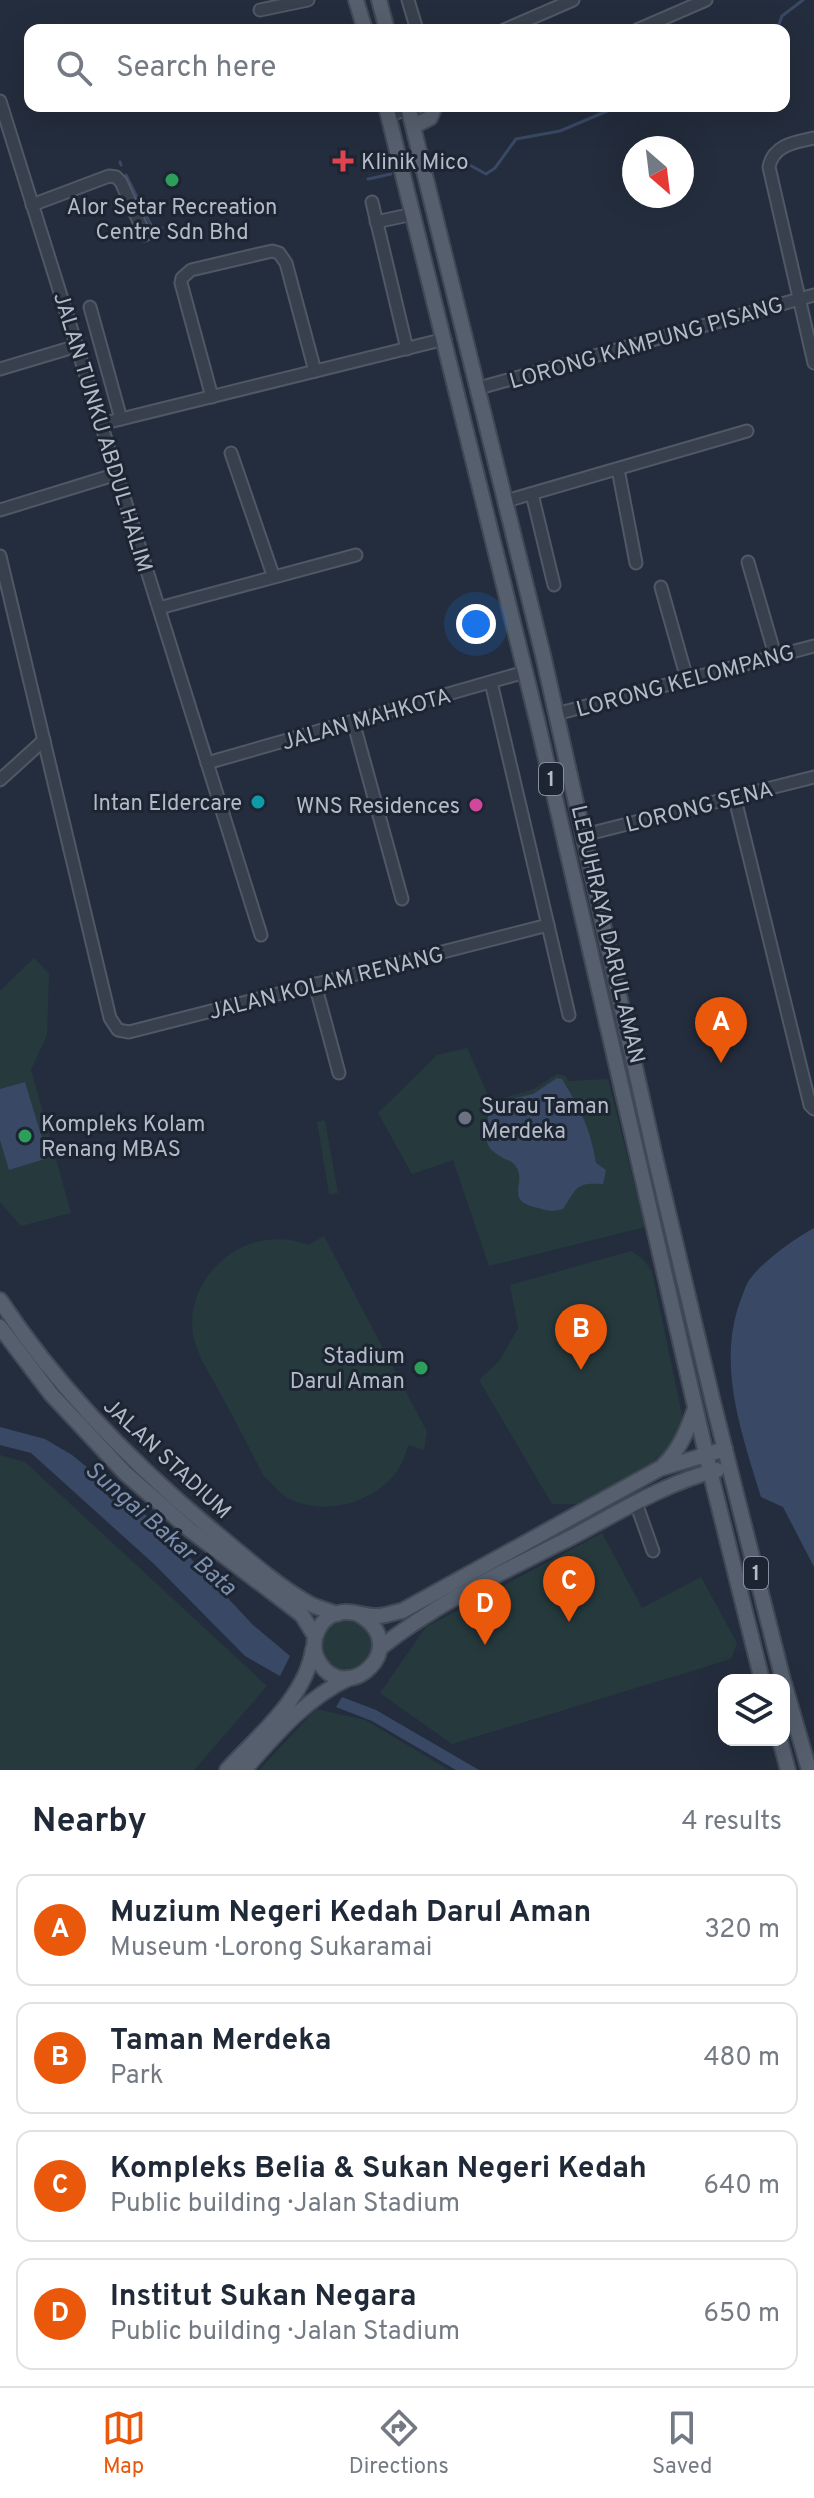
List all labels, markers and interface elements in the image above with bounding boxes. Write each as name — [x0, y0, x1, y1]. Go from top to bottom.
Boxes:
search box — [24, 24, 790, 112]
icon: search — [52, 46, 96, 90]
text: Search here — [116, 50, 276, 87]
north arrow — [622, 136, 694, 208]
marker: Klinik Mico — [332, 150, 354, 172]
place label: Klinik Mico — [361, 150, 468, 177]
marker: Alor Setar Recreation Centre Sdn Bhd — [163, 171, 181, 189]
place label: Alor Setar Recreation Centre Sdn Bhd — [66, 195, 278, 247]
street label: JALAN TUNKU ABDUL HALIM — [46, 290, 157, 576]
street label: LORONG KAMPUNG PISANG — [507, 292, 787, 396]
your location — [456, 604, 496, 644]
street label: LORONG KELOMPANG — [574, 640, 798, 725]
street label: JALAN MAHKOTA — [279, 683, 454, 757]
road number: 1 — [539, 763, 563, 795]
street label: LORONG SENA — [623, 777, 776, 840]
place label: Intan Eldercare — [92, 791, 242, 818]
marker: Intan Eldercare — [249, 793, 267, 811]
place label: WNS Residences — [296, 794, 460, 821]
marker: WNS Residences — [467, 796, 485, 814]
street label: LEBUHRAYA DARUL AMAN — [564, 803, 649, 1066]
street label: JALAN KOLAM RENANG — [206, 942, 447, 1027]
pin: A — [695, 997, 747, 1063]
place label: Surau Taman Merdeka — [481, 1094, 609, 1146]
marker: Surau Taman Merdeka — [456, 1109, 474, 1127]
place label: Kompleks Kolam Renang MBAS — [41, 1112, 205, 1164]
marker: Kompleks Kolam Renang MBAS — [16, 1127, 34, 1145]
pin: B — [555, 1304, 607, 1370]
place label: Stadium Darul Aman — [290, 1344, 405, 1396]
marker: Stadium Darul Aman — [412, 1359, 430, 1377]
street label: JALAN STADIUM — [97, 1394, 236, 1526]
water label: Sungai Bakar Bata — [78, 1456, 242, 1604]
pin: C — [543, 1556, 595, 1622]
road number: 1 — [744, 1557, 768, 1589]
pin: D — [459, 1579, 511, 1645]
map controls — [718, 1674, 790, 1746]
button: layers — [718, 1674, 790, 1746]
text: Nearby — [32, 1801, 147, 1844]
text: 4 results — [681, 1806, 782, 1839]
text: Muzium Negeri Kedah Darul Aman — [110, 1895, 591, 1932]
text: A — [51, 1914, 69, 1947]
text: 320 m — [704, 1914, 780, 1947]
text: Museum · Lorong Sukaramai — [110, 1932, 432, 1965]
text: Taman Merdeka — [110, 2023, 331, 2060]
text: B — [51, 2042, 69, 2075]
text: 480 m — [703, 2042, 780, 2075]
text: Park — [110, 2060, 164, 2093]
text: Kompleks Belia & Sukan Negeri Kedah — [110, 2151, 647, 2188]
text: C — [52, 2170, 68, 2203]
text: 640 m — [704, 2170, 780, 2203]
text: Public building · Jalan Stadium — [110, 2188, 460, 2221]
text: Institut Sukan Negara — [110, 2279, 416, 2316]
text: D — [51, 2298, 69, 2331]
text: 650 m — [704, 2298, 780, 2331]
text: Public building · Jalan Stadium — [110, 2316, 460, 2349]
tab: Map — [102, 2406, 146, 2481]
tab: Directions — [349, 2406, 449, 2481]
tab: Saved — [652, 2406, 712, 2481]

